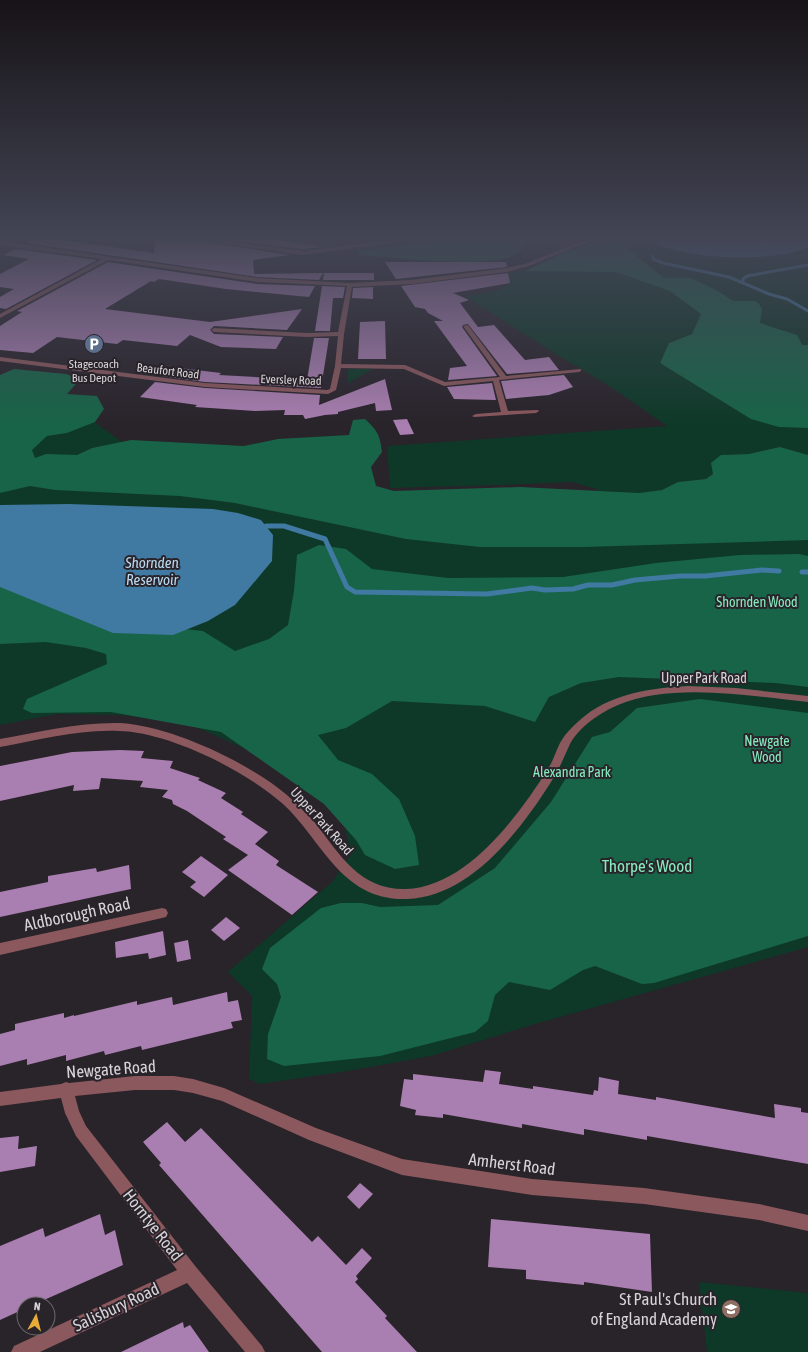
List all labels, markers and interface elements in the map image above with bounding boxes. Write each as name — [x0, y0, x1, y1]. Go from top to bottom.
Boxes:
parking icon: Stagecoach Bus Depot — [83, 333, 105, 355]
place label: Stagecoach Bus Depot — [69, 357, 119, 385]
street label: Beaufort Road — [136, 360, 200, 382]
street label: Eversley Road — [260, 372, 322, 388]
water label: Shornden Reservoir — [124, 554, 179, 588]
park label: Shornden Wood — [716, 594, 798, 610]
street label: Upper Park Road — [661, 670, 747, 686]
park label: Newgate Wood — [744, 733, 790, 765]
park label: Alexandra Park — [533, 764, 611, 780]
street label: Upper Park Road — [287, 784, 357, 858]
park label: Thorpe's Wood — [602, 856, 692, 876]
street label: Aldborough Road — [22, 893, 132, 935]
street label: Newgate Road — [65, 1056, 157, 1082]
street label: Amherst Road — [467, 1149, 557, 1179]
street label: Horntye Road — [119, 1185, 187, 1265]
street label: Salisbury Road — [70, 1278, 162, 1336]
place label: St Paul's Church of England Academy — [591, 1289, 717, 1329]
north arrow — [16, 1296, 56, 1336]
school or university icon: St Paul's Church of England Academy — [720, 1298, 742, 1320]
text: N — [33, 1300, 41, 1312]

